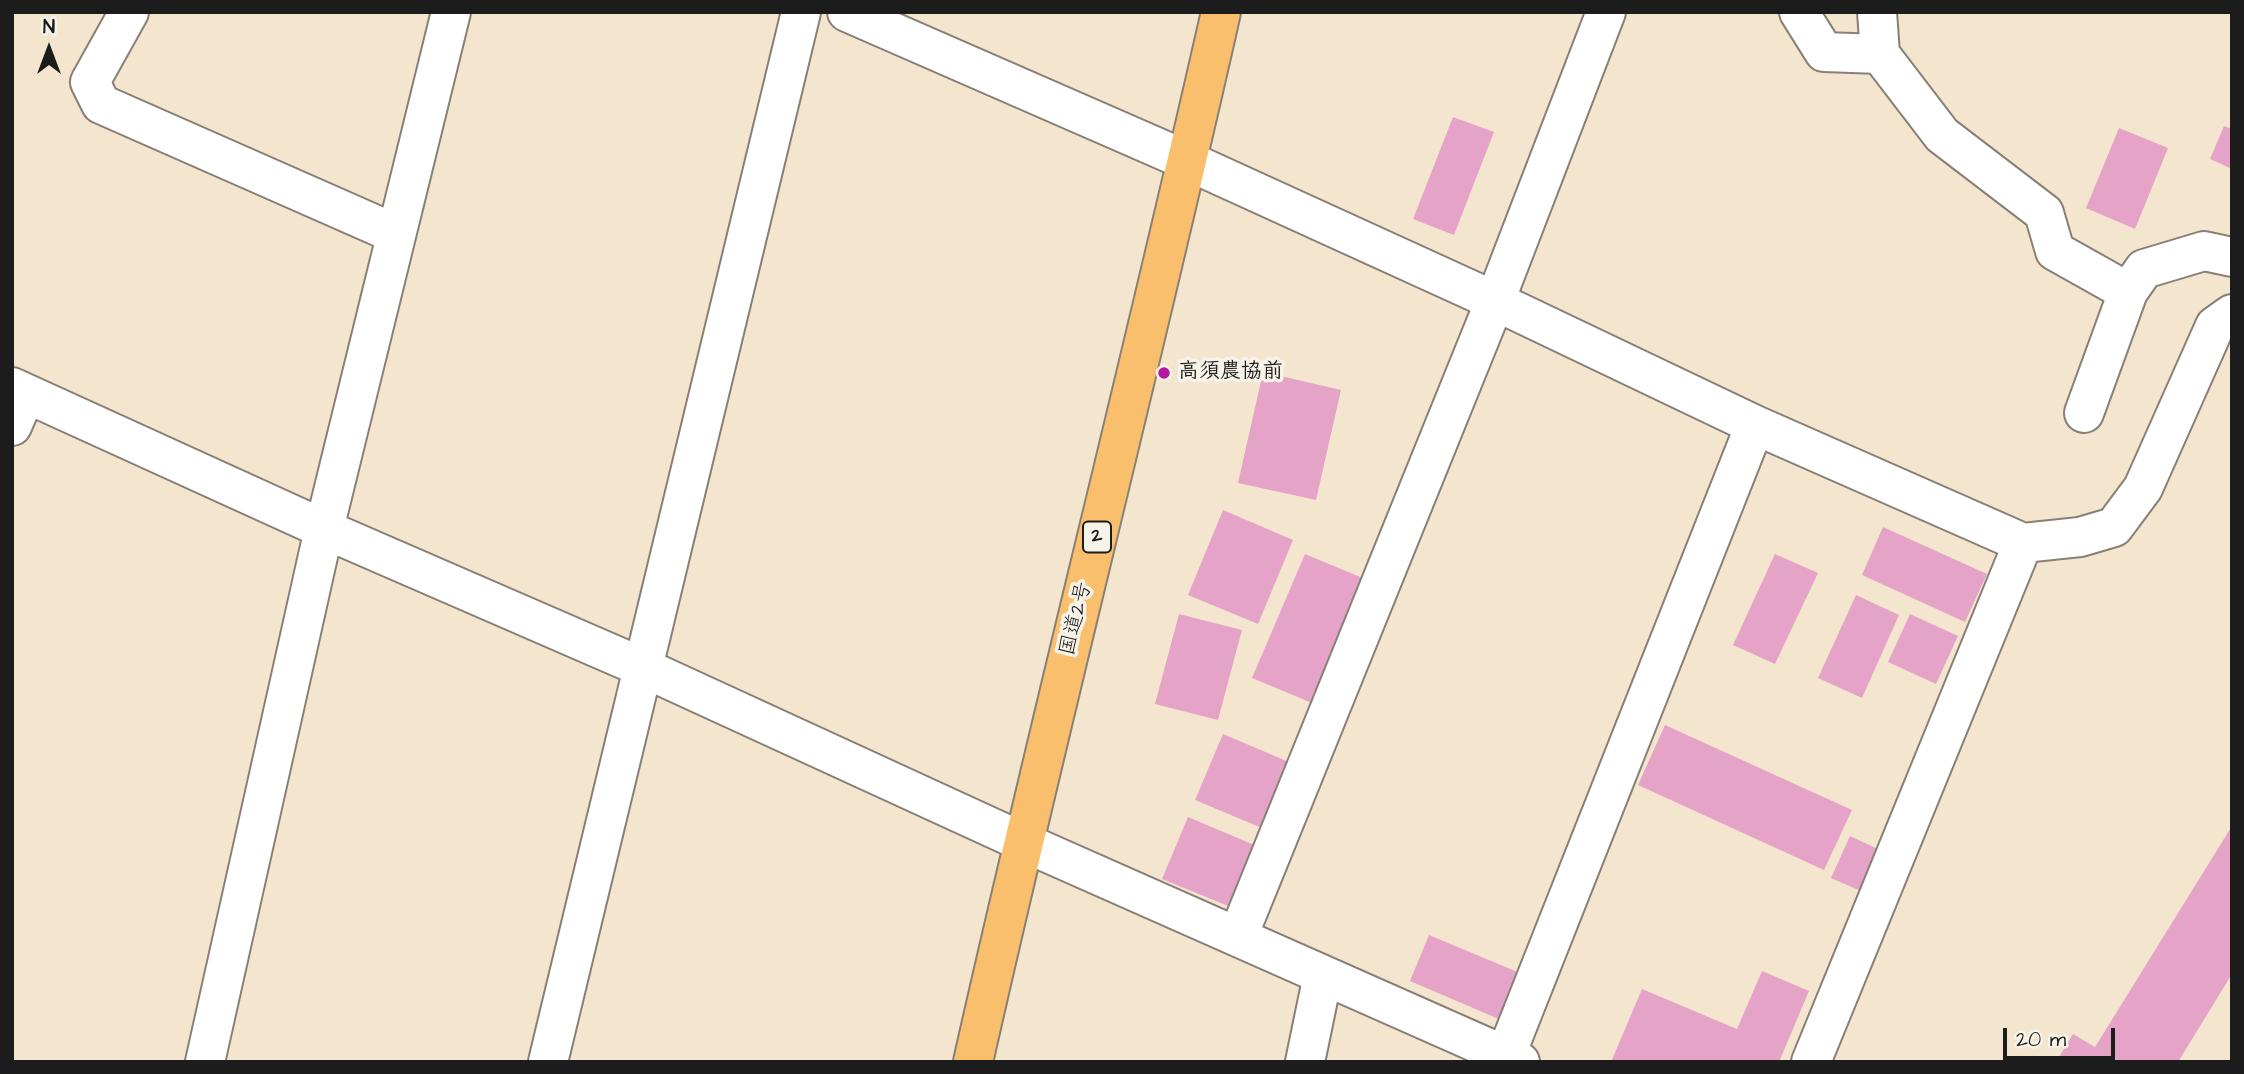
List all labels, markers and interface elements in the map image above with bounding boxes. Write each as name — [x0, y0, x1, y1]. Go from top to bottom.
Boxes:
north arrow — [14, 14, 84, 84]
text: N — [43, 14, 55, 41]
place label: 高須農協前 — [1178, 360, 1283, 386]
marker: 高須農協前 — [1156, 365, 1172, 381]
road number: 2 — [1083, 522, 1111, 552]
street label: 国道2号 — [1056, 580, 1098, 658]
scale bar — [2006, 1014, 2118, 1058]
text: 20 m — [2016, 1025, 2066, 1054]

